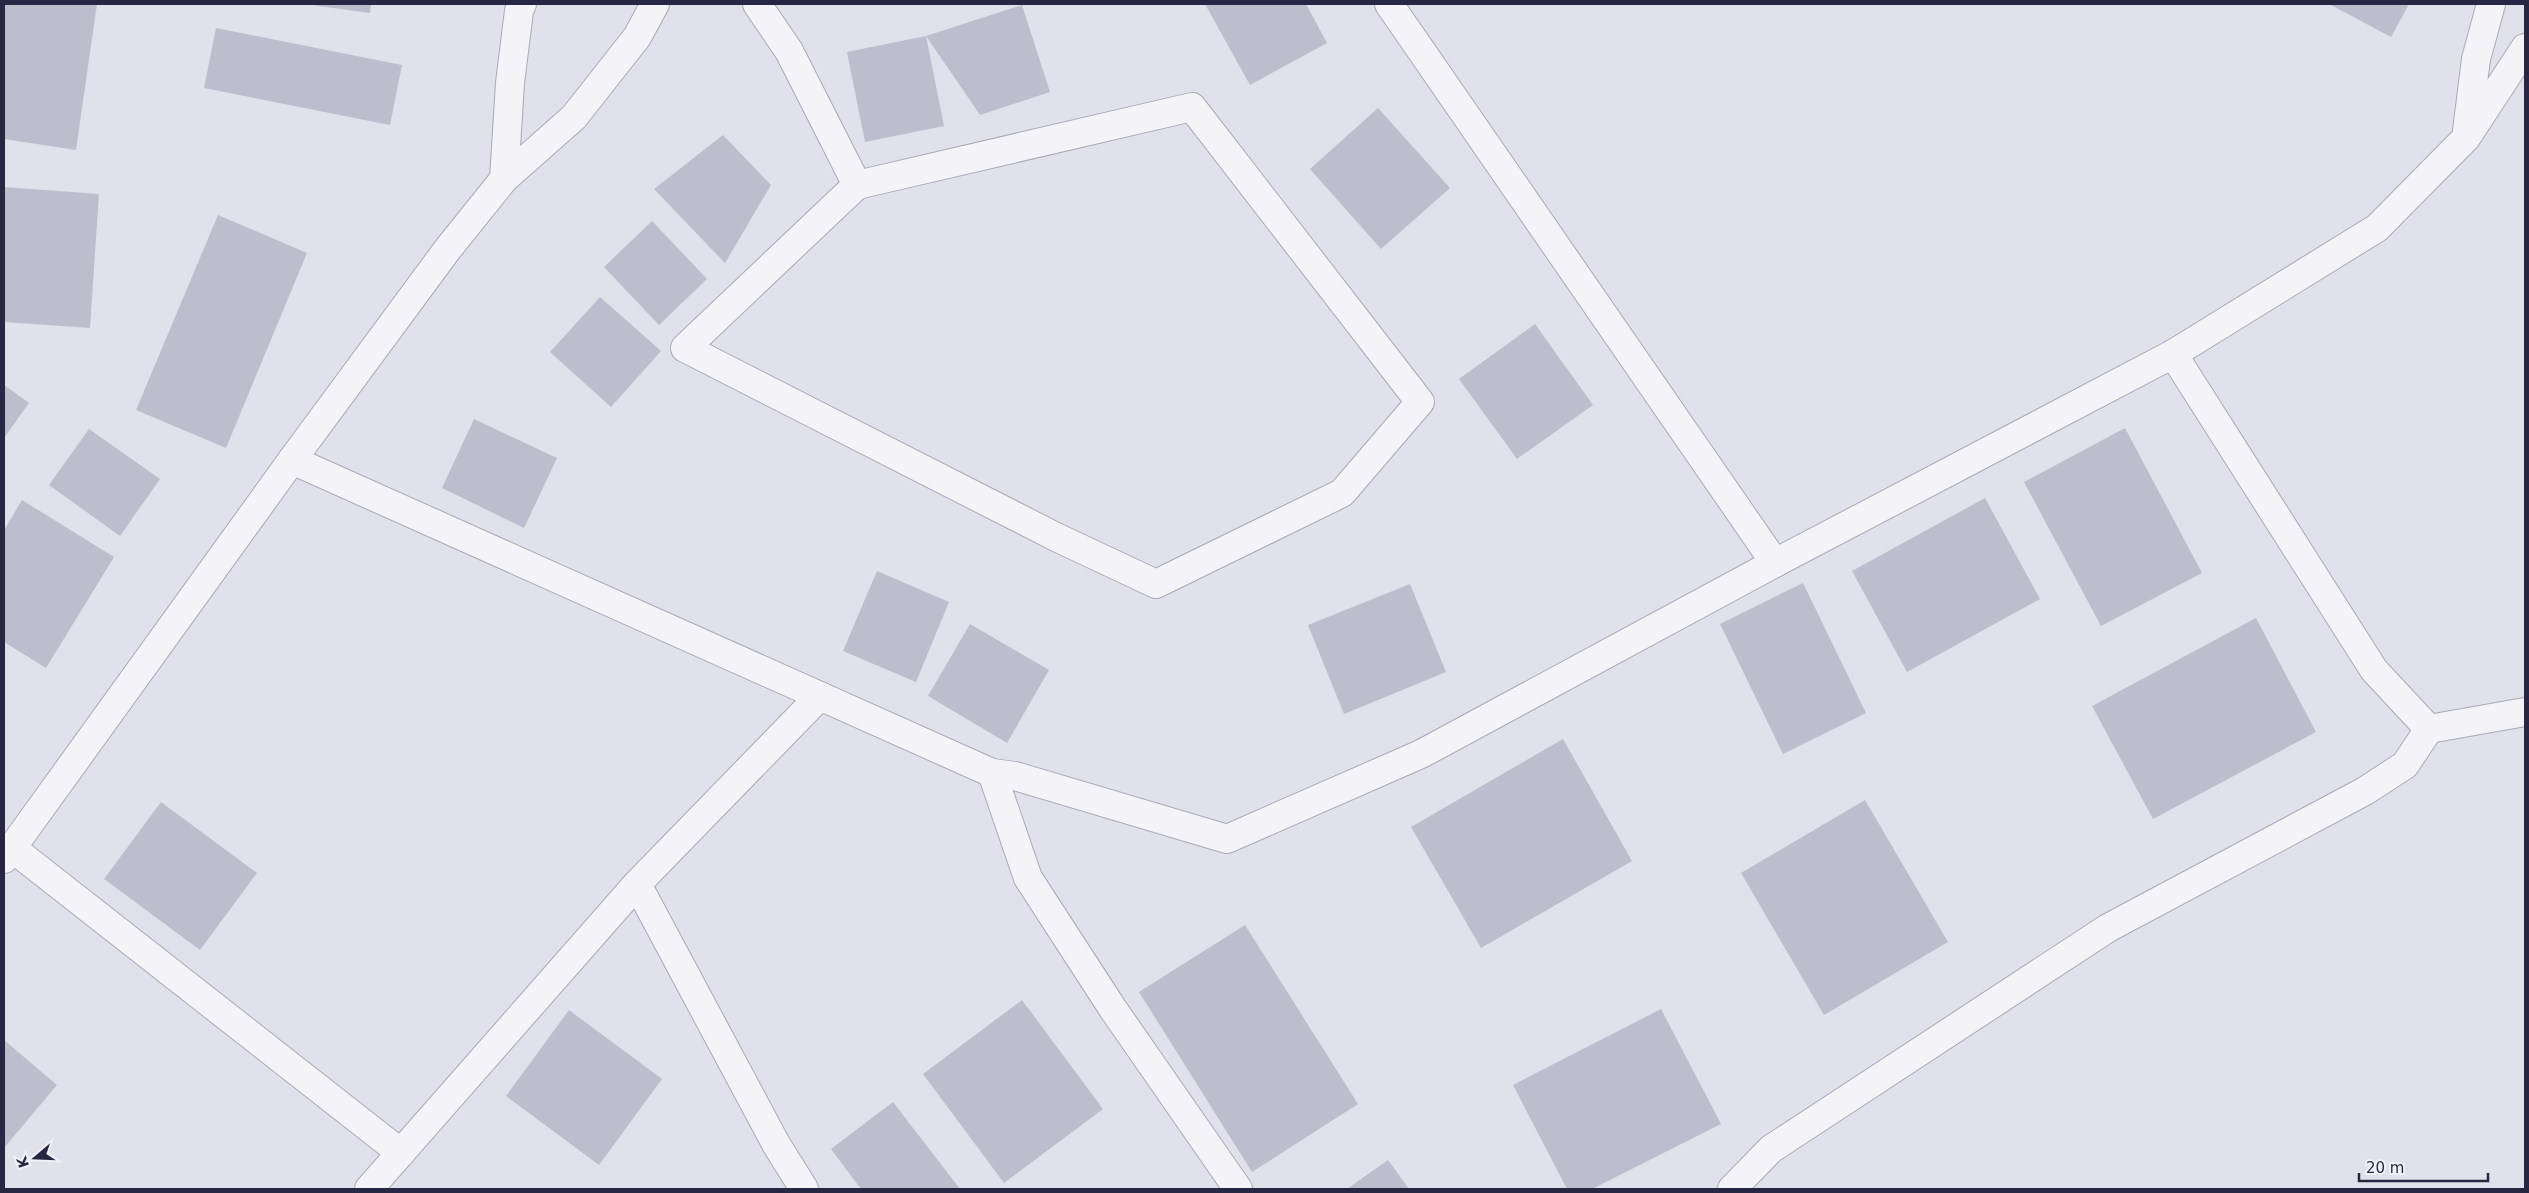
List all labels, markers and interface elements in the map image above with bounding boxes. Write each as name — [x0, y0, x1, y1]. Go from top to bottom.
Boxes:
north arrow — [10, 1133, 60, 1183]
scale bar — [2359, 1150, 2488, 1182]
text: K — [13, 1153, 32, 1170]
text: 20 m — [2366, 1159, 2404, 1177]

